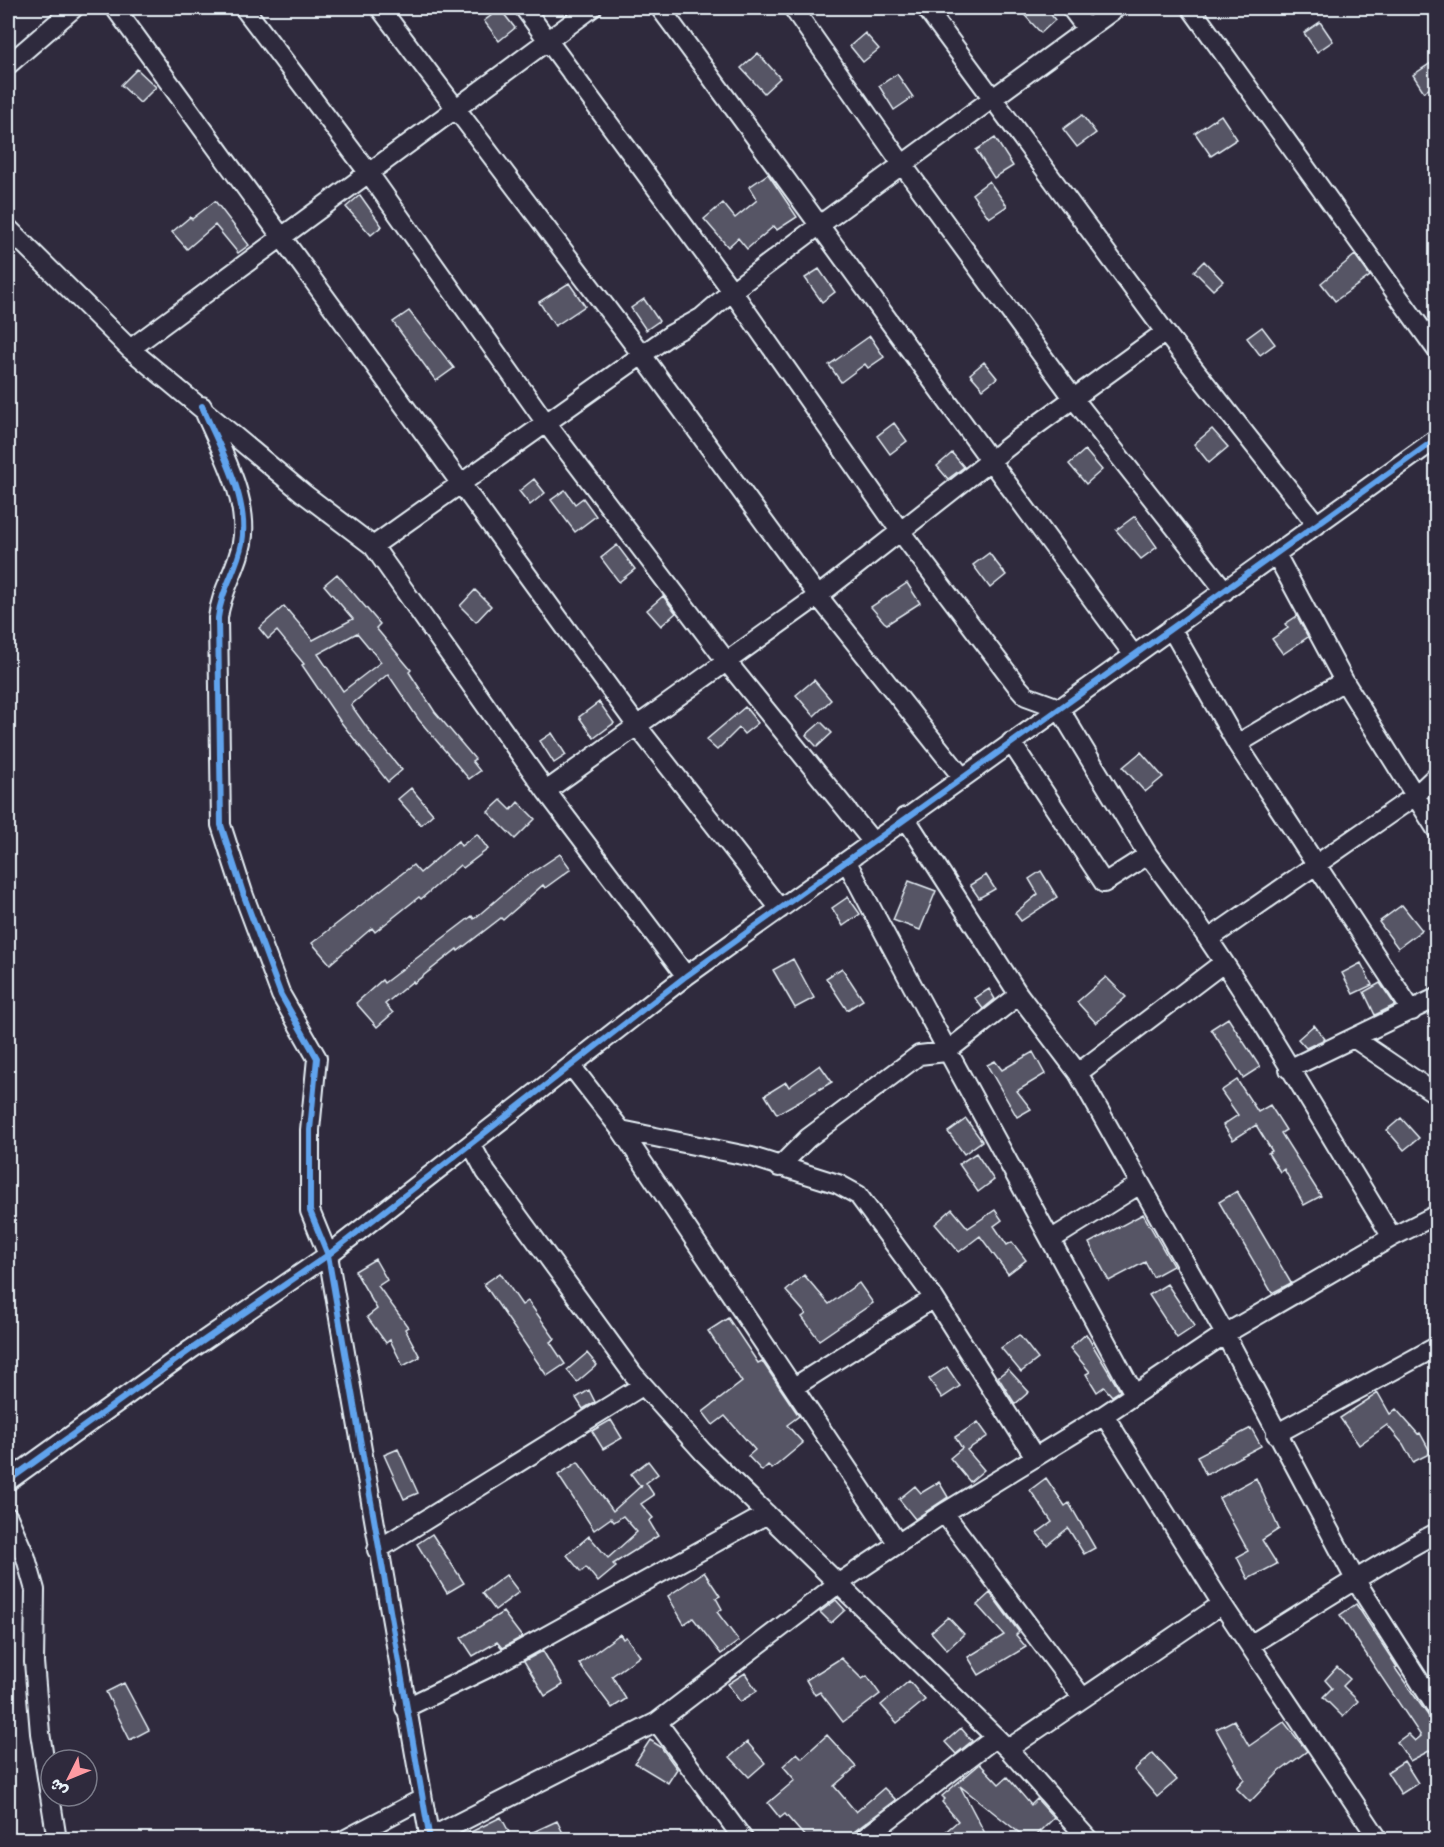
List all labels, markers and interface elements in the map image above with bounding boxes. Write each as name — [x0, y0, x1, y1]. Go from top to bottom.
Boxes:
north arrow — [39, 1748, 99, 1808]
text: ش — [45, 1774, 72, 1801]

